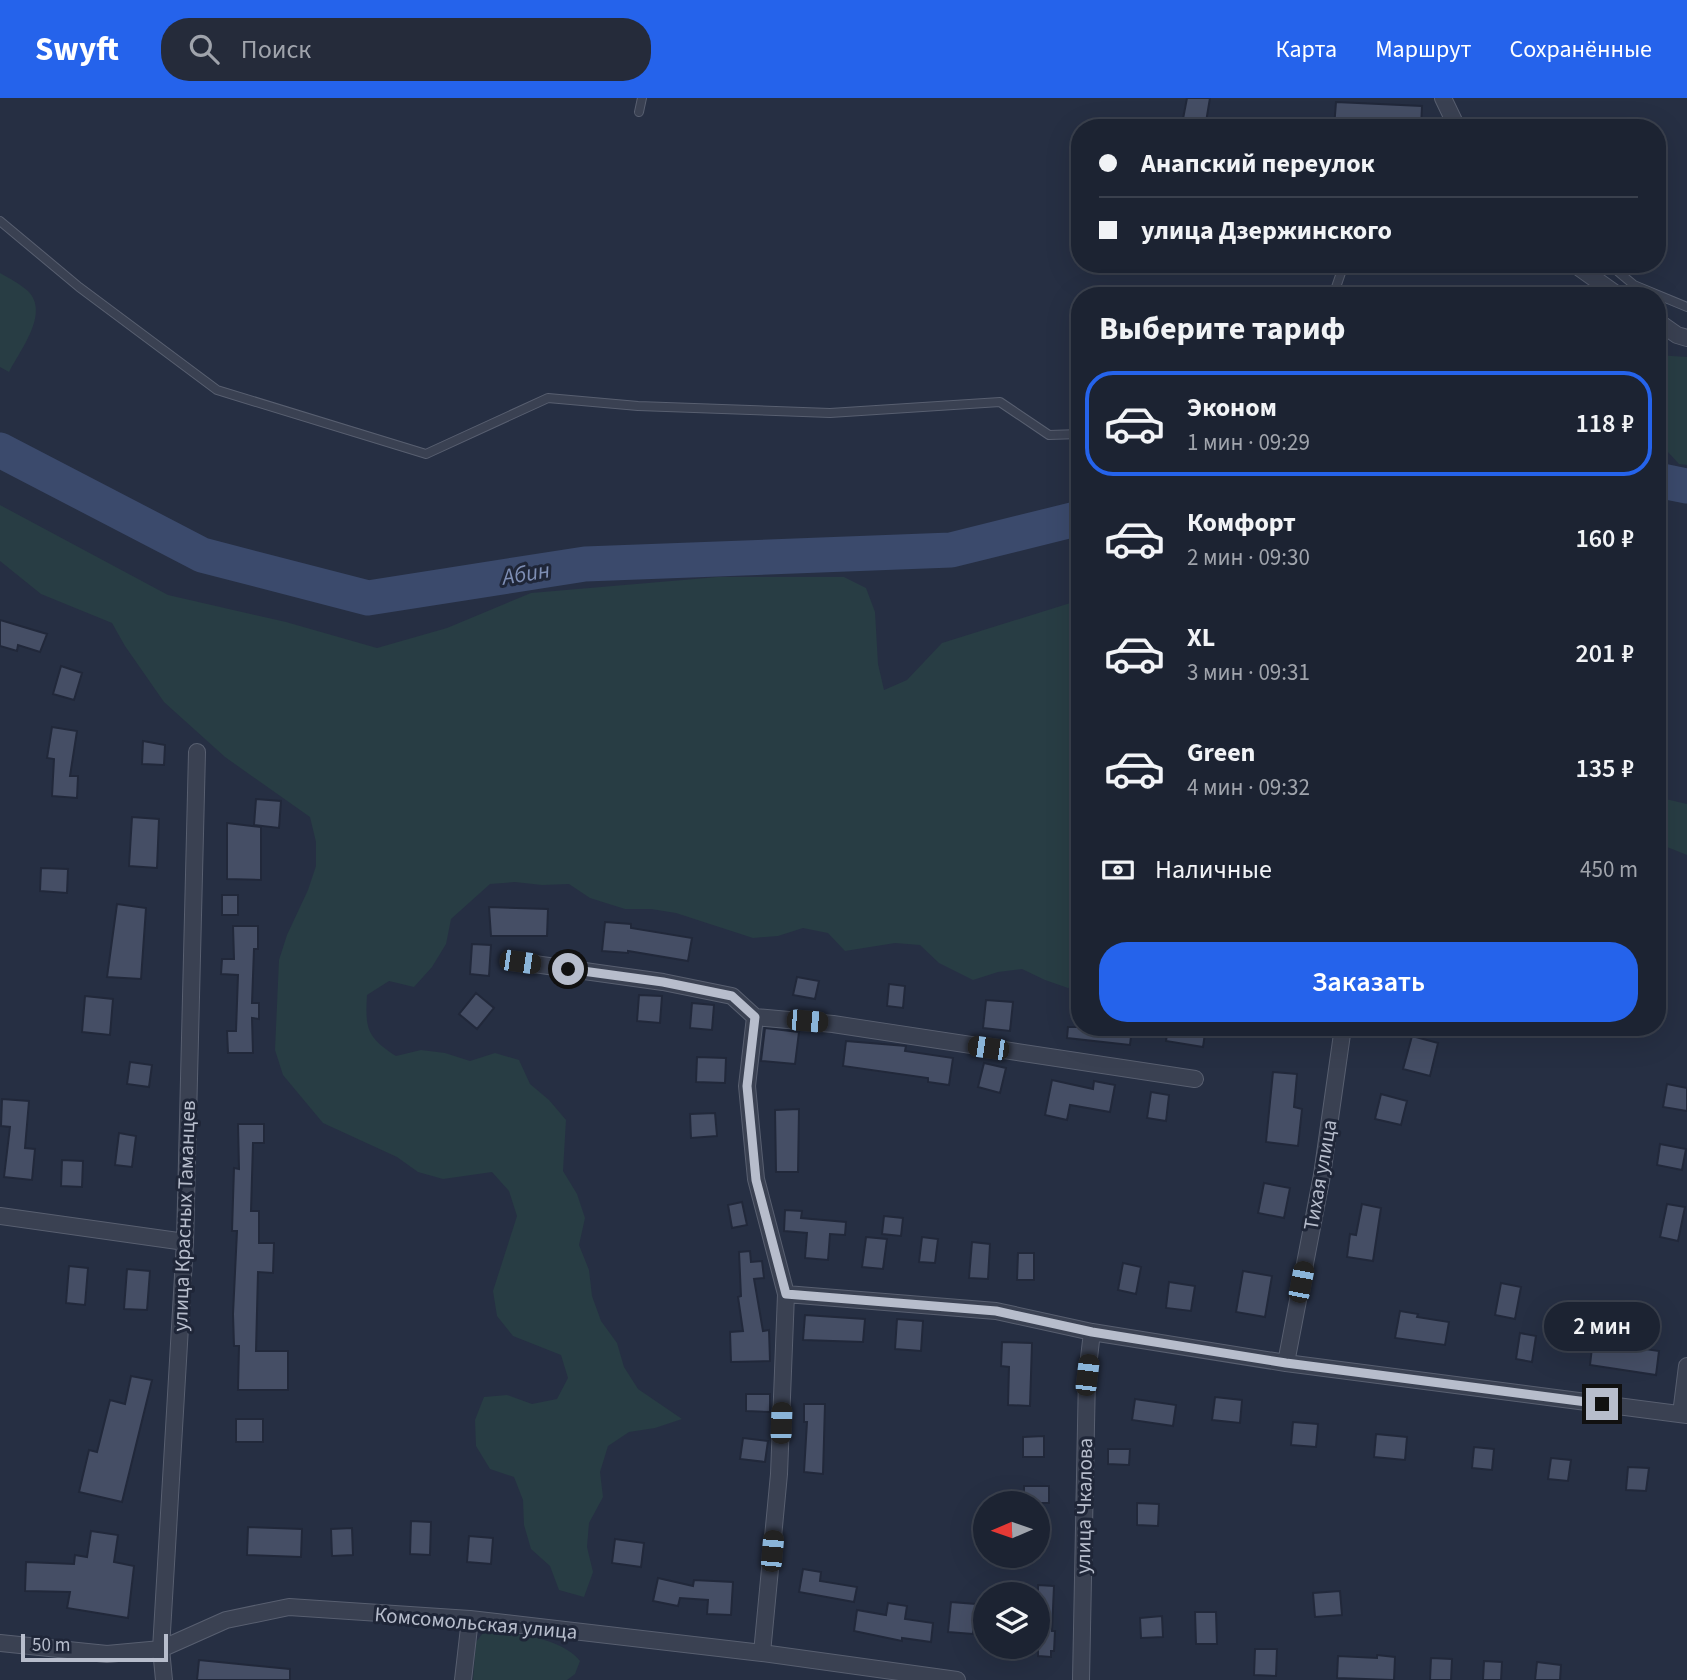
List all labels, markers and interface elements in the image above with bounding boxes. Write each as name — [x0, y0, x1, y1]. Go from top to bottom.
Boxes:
search box — [161, 18, 651, 81]
text: Swyft — [35, 26, 119, 73]
icon: search — [185, 30, 223, 68]
text: Поиск — [241, 31, 311, 68]
text: Карта — [1276, 32, 1337, 67]
text: Маршрут — [1375, 32, 1471, 67]
text: Сохранённые — [1509, 32, 1652, 67]
text: Анапский переулок — [1141, 145, 1375, 182]
text: улица Дзержинского — [1141, 212, 1392, 249]
text: Выберите тариф — [1099, 306, 1346, 352]
text: Эконом — [1187, 389, 1277, 426]
icon: car — [1103, 392, 1166, 455]
text: 118 ₽ — [1575, 405, 1634, 442]
text: 1 мин · 09:29 — [1187, 426, 1310, 459]
text: Комфорт — [1187, 504, 1296, 541]
icon: car — [1103, 507, 1166, 570]
text: 160 ₽ — [1575, 520, 1634, 557]
text: 2 мин · 09:30 — [1187, 541, 1310, 574]
water label: Абин — [498, 553, 552, 594]
text: XL — [1187, 619, 1215, 656]
icon: car — [1103, 622, 1166, 685]
text: 201 ₽ — [1575, 635, 1634, 672]
text: 3 мин · 09:31 — [1187, 656, 1310, 689]
text: Green — [1187, 734, 1255, 771]
icon: car — [1103, 737, 1166, 800]
text: 135 ₽ — [1575, 750, 1634, 787]
text: 4 мин · 09:32 — [1187, 771, 1310, 804]
icon: cash — [1099, 851, 1137, 889]
text: Наличные — [1155, 851, 1272, 888]
text: 450 m — [1580, 853, 1638, 886]
button: Заказать — [1099, 942, 1638, 1022]
car — [498, 949, 543, 975]
route start — [552, 953, 584, 985]
car — [786, 1009, 829, 1033]
car — [966, 1035, 1011, 1061]
street label: улица Красных Таманцев — [165, 1100, 203, 1332]
street label: Тихая улица — [1296, 1117, 1344, 1233]
car — [1287, 1259, 1316, 1305]
callout: 2 мин — [1544, 1302, 1660, 1352]
text: 2 мин — [1573, 1310, 1631, 1343]
car — [1075, 1353, 1100, 1397]
route end — [1586, 1388, 1618, 1420]
car — [770, 1402, 793, 1444]
street label: улица Чкалова — [1068, 1438, 1100, 1574]
north arrow — [973, 1491, 1050, 1568]
map controls — [973, 1491, 1050, 1659]
car — [760, 1529, 785, 1573]
button: layers — [973, 1582, 1050, 1659]
street label: Комсомольская улица — [373, 1599, 579, 1647]
scale bar — [21, 1631, 168, 1663]
text: 50 m — [32, 1632, 70, 1659]

